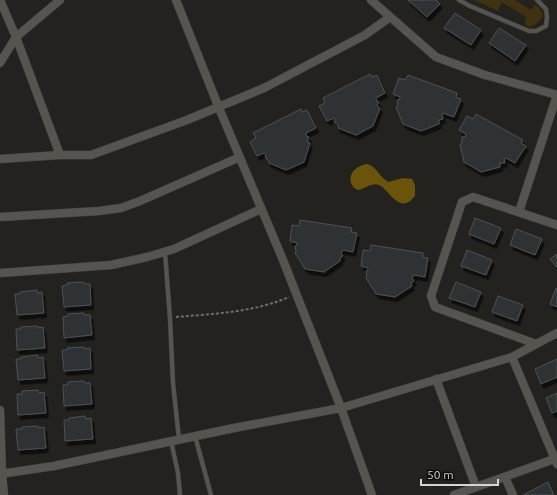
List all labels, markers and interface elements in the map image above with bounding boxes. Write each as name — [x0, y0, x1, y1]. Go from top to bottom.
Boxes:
scale bar — [421, 461, 498, 487]
text: 50 m — [427, 468, 454, 481]

